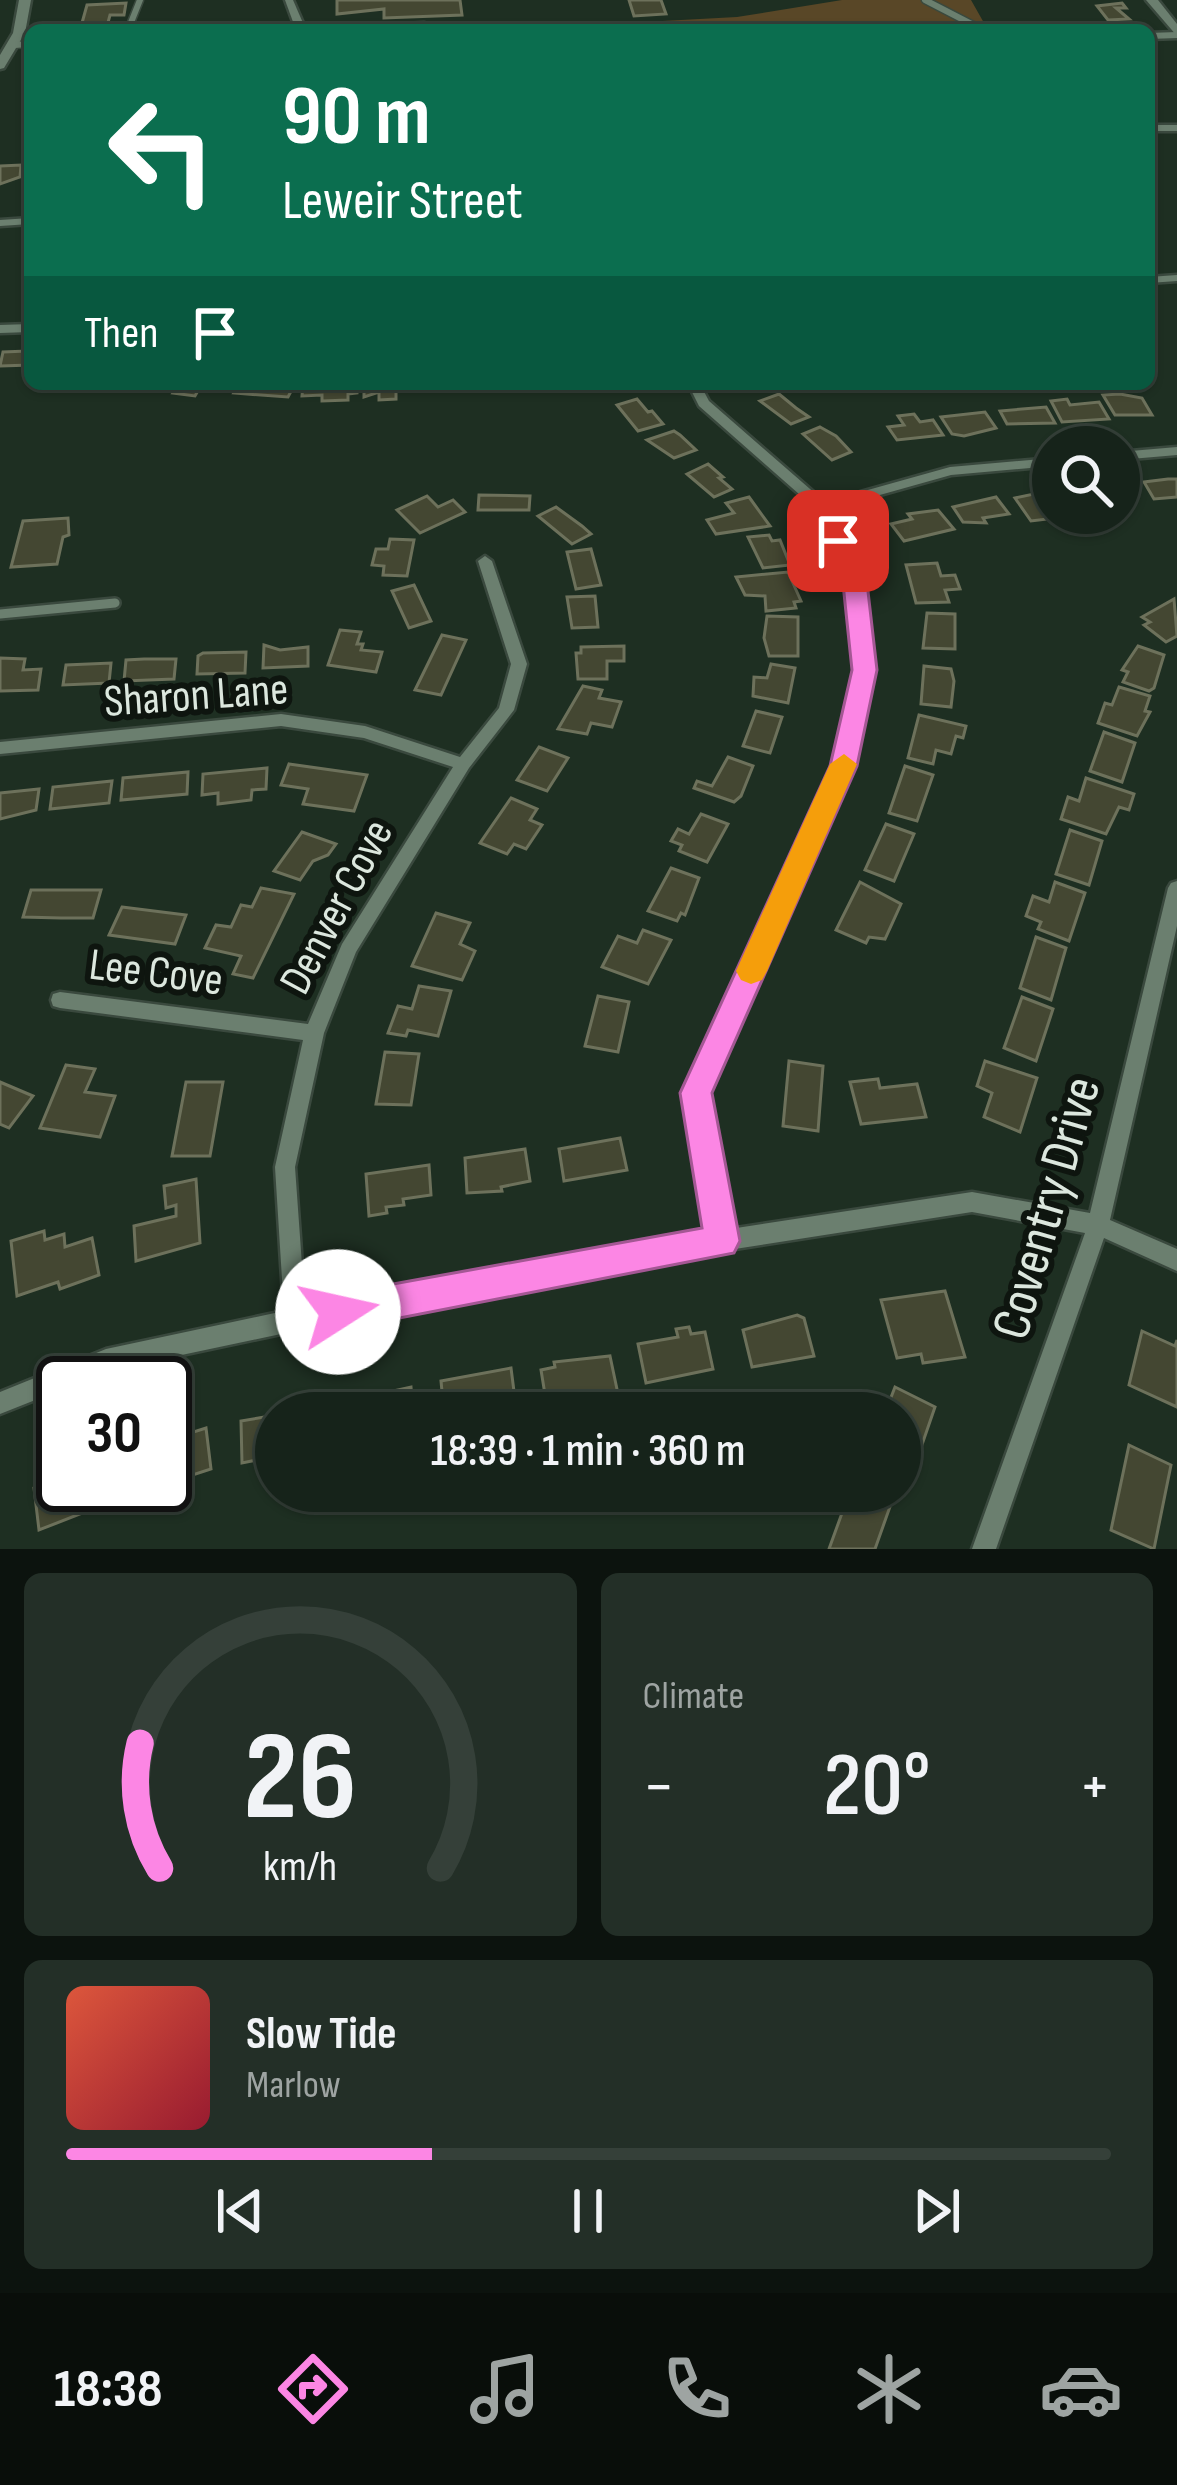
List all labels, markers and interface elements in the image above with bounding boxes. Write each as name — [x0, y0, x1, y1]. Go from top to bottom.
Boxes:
text: 90 m — [282, 67, 431, 168]
icon: left — [84, 72, 240, 228]
text: Leweir Street — [282, 169, 523, 234]
icon: arrive — [182, 300, 248, 366]
text: Then — [84, 306, 158, 361]
map controls — [1032, 426, 1140, 534]
button: search — [1032, 426, 1140, 534]
pin — [787, 490, 889, 592]
icon: arrive — [805, 508, 871, 574]
street label: Sharon Lane — [102, 662, 290, 730]
street label: Denver Cove — [268, 810, 406, 1004]
street label: Lee Cove — [86, 938, 226, 1008]
street label: Coventry Drive — [979, 1070, 1115, 1346]
position arrow — [275, 1249, 401, 1375]
speed limit sign: 30 — [36, 1356, 192, 1512]
text: 18:39 · 1 min · 360 m — [431, 1424, 745, 1479]
text: Climate — [643, 1673, 744, 1720]
text: 26 — [244, 1705, 357, 1854]
text: 20° — [823, 1733, 931, 1841]
text: − — [643, 1748, 675, 1827]
text: + — [1079, 1748, 1111, 1827]
text: km/h — [263, 1840, 337, 1892]
text: Slow Tide — [246, 2007, 397, 2062]
text: Marlow — [246, 2062, 341, 2109]
icon: previous — [207, 2178, 273, 2244]
icon: pause — [555, 2178, 621, 2244]
icon: next — [904, 2178, 970, 2244]
icon: directions — [271, 2347, 355, 2431]
icon: music — [463, 2347, 547, 2431]
icon: phone — [655, 2347, 739, 2431]
icon: climate — [847, 2347, 931, 2431]
icon: car — [1039, 2347, 1123, 2431]
text: 18:38 — [54, 2357, 162, 2422]

